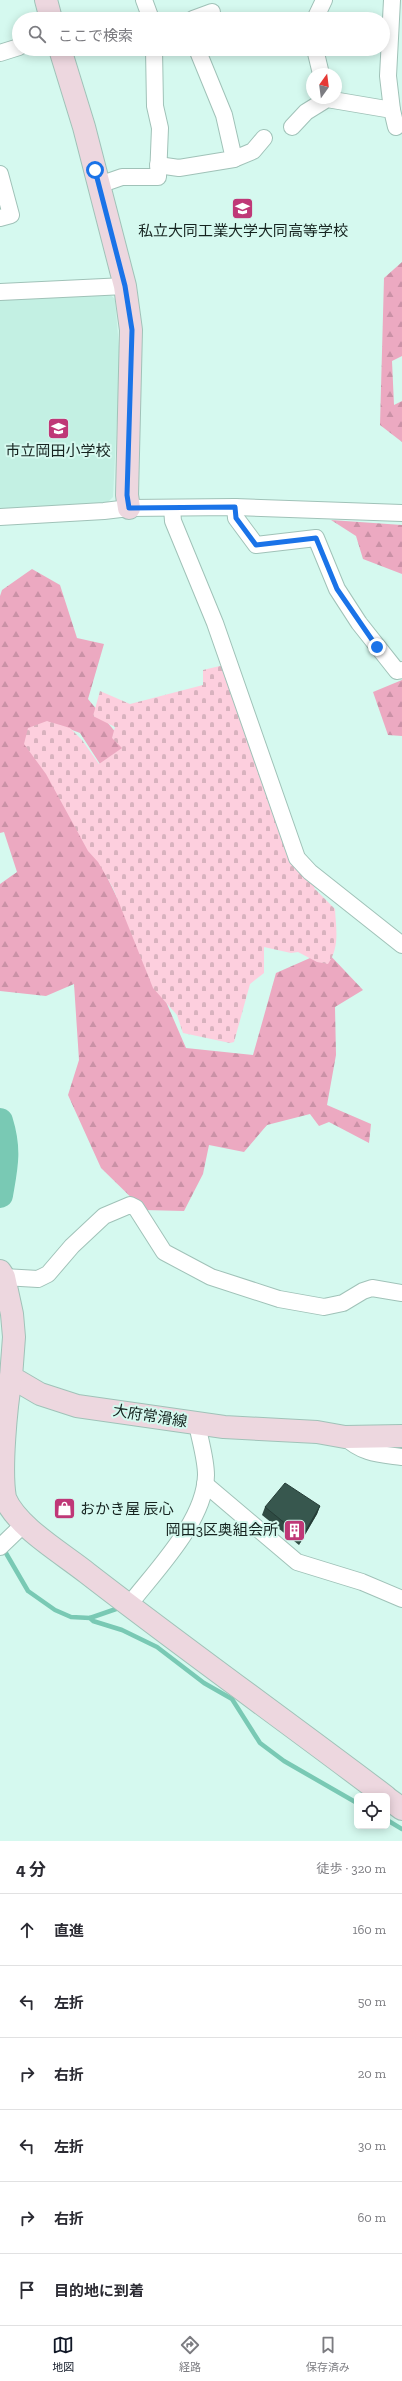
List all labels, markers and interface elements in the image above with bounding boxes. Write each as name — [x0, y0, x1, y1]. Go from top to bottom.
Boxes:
search box — [12, 12, 390, 56]
icon: search — [26, 23, 48, 45]
text: ここで検索 — [58, 27, 133, 45]
north arrow — [306, 68, 342, 104]
route start — [86, 161, 104, 179]
school or university icon: 私立大同工業大学大同高等学校 — [230, 195, 256, 221]
place label: 私立大同工業大学大同高等学校 — [138, 222, 348, 240]
school or university icon: 市立岡田小学校 — [45, 415, 71, 441]
place label: 市立岡田小学校 — [5, 442, 111, 460]
route end — [368, 638, 386, 656]
street label: 大府常滑線 — [112, 1401, 188, 1431]
shop icon: おかき屋 辰心 — [51, 1496, 77, 1522]
place label: おかき屋 辰心 — [80, 1500, 173, 1518]
building icon: 岡田3区奥組会所 — [281, 1517, 307, 1543]
place label: 岡田3区奥組会所 — [166, 1521, 278, 1539]
map controls — [354, 1793, 390, 1829]
button: locate — [354, 1793, 390, 1829]
text: 4 分 — [16, 1859, 46, 1879]
text: 徒歩 · 320 m — [317, 1861, 386, 1876]
icon: ahead — [16, 1919, 38, 1941]
text: 直進 — [54, 1922, 84, 1940]
text: 160 m — [352, 1922, 386, 1937]
icon: left — [16, 1991, 38, 2013]
text: 左折 — [54, 1994, 84, 2012]
text: 50 m — [358, 1994, 386, 2009]
icon: right — [16, 2063, 38, 2085]
text: 右折 — [54, 2066, 84, 2084]
text: 20 m — [358, 2066, 386, 2081]
icon: left — [16, 2135, 38, 2157]
text: 左折 — [54, 2138, 84, 2156]
text: 30 m — [358, 2138, 386, 2153]
icon: right — [16, 2207, 38, 2229]
text: 右折 — [54, 2210, 84, 2228]
text: 60 m — [357, 2210, 386, 2225]
icon: arrive — [16, 2279, 38, 2301]
text: 目的地に到着 — [54, 2282, 144, 2300]
tab: 地図 — [52, 2334, 74, 2374]
tab: 経路 — [179, 2334, 201, 2374]
tab: 保存済み — [306, 2334, 350, 2374]

